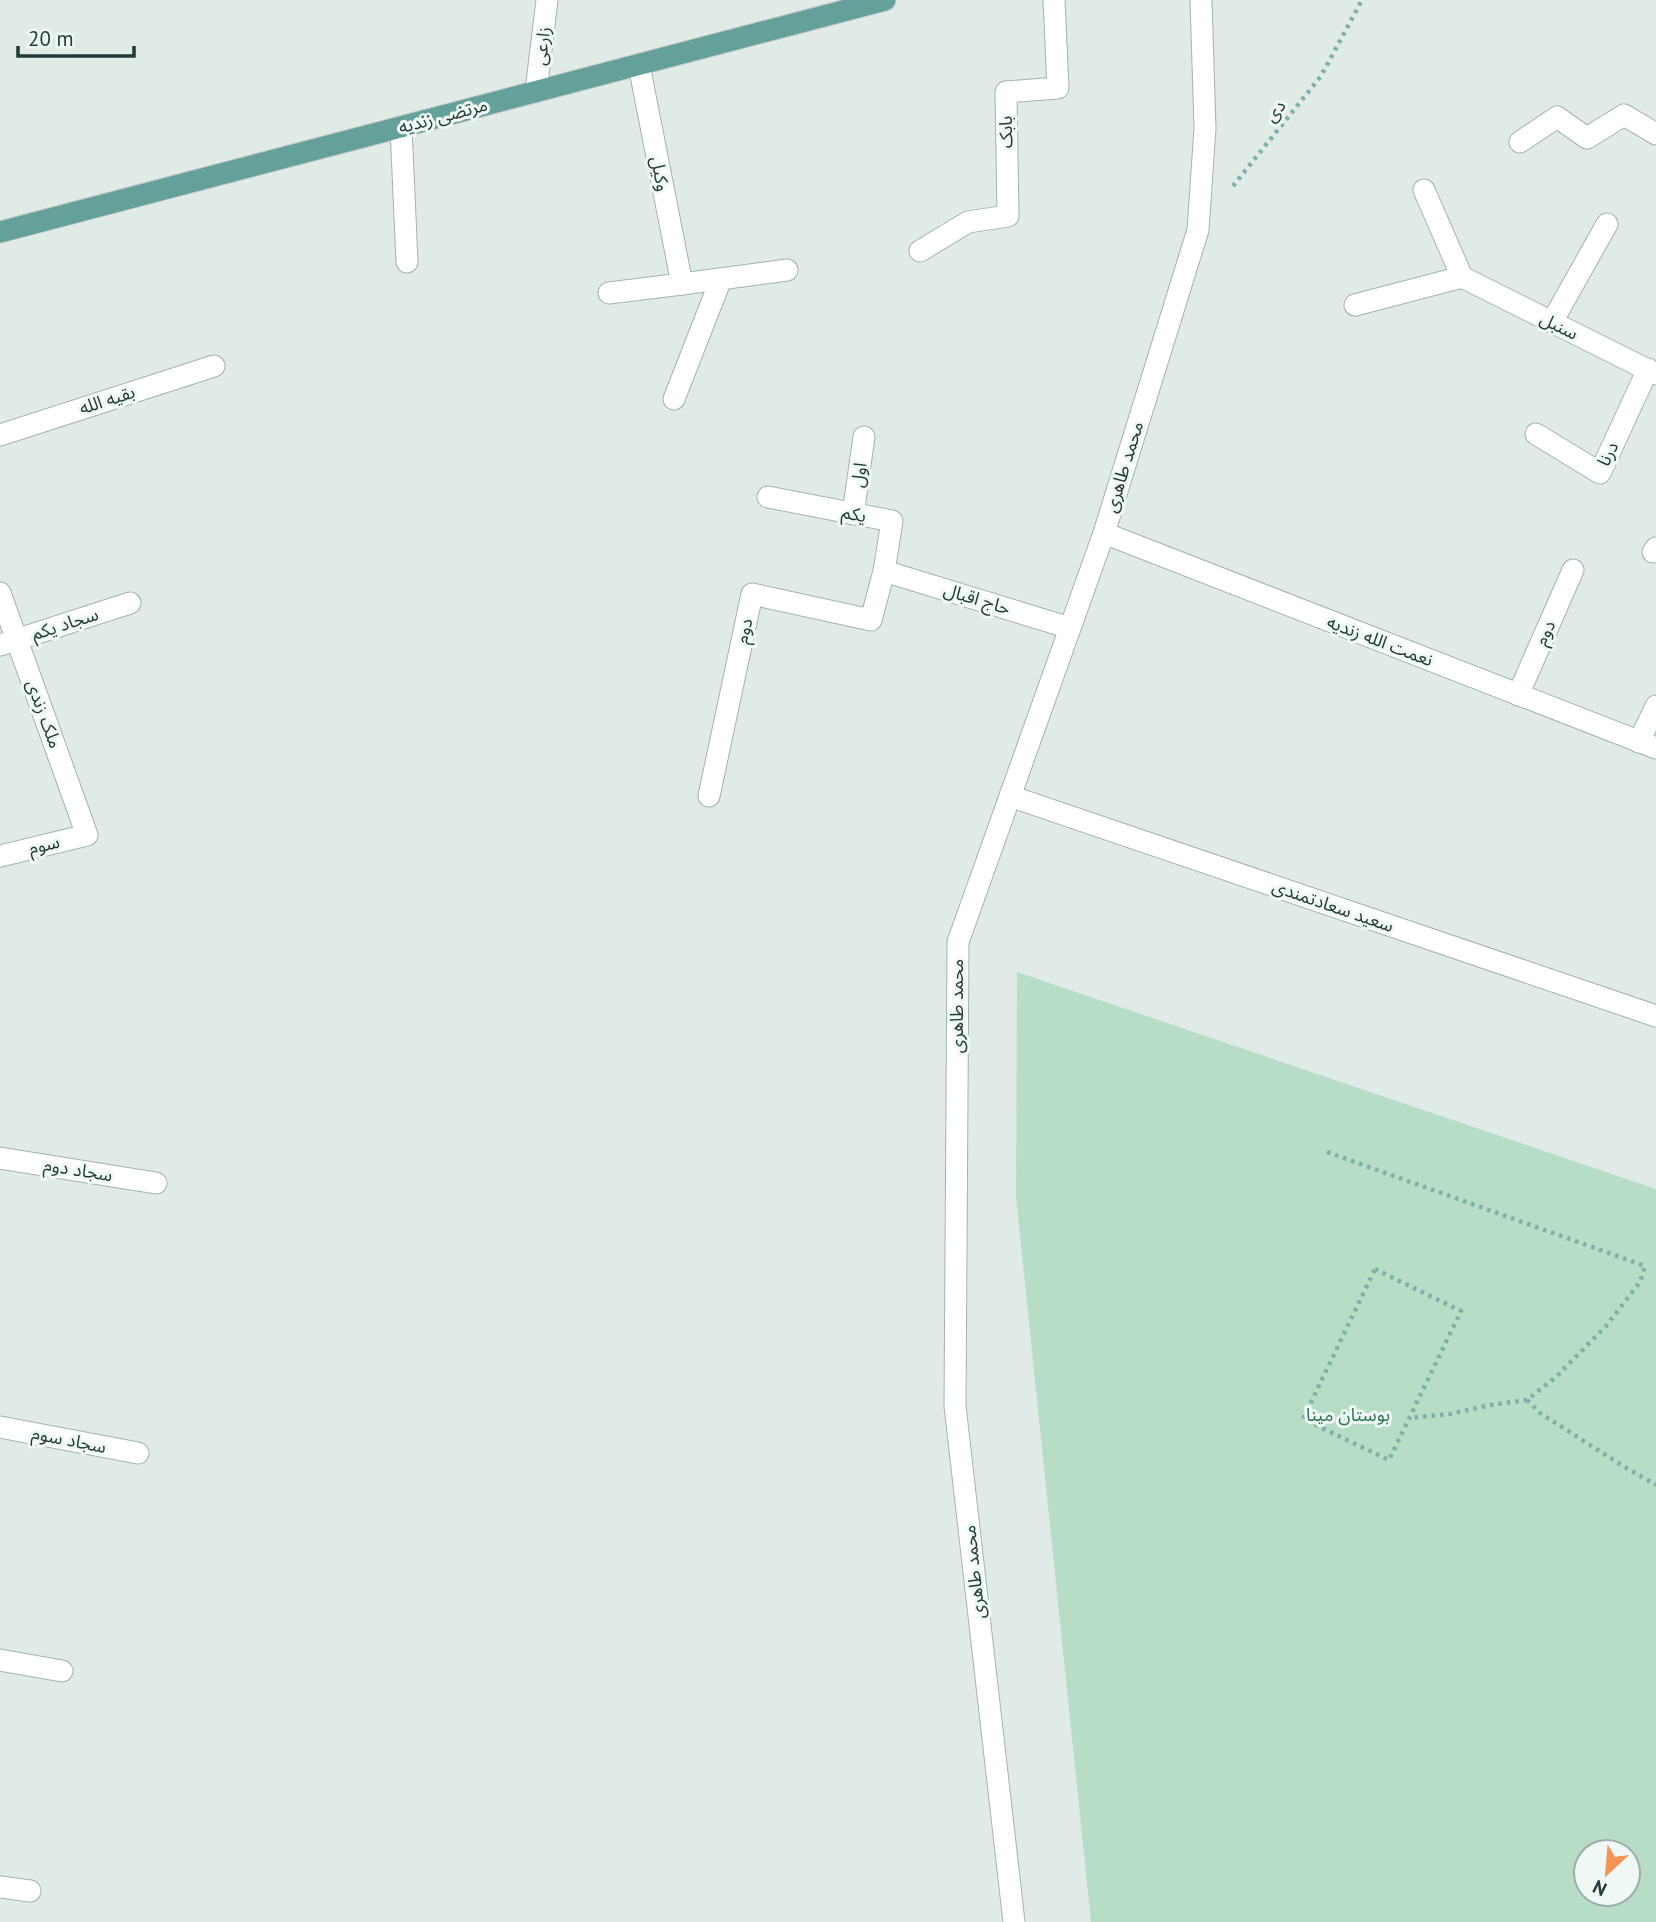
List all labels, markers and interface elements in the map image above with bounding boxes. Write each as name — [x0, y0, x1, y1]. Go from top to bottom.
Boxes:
scale bar — [18, 14, 133, 58]
text: 20 m — [28, 25, 74, 52]
street label: زارعی — [528, 25, 555, 67]
street label: مرتضی زندیه — [396, 93, 490, 138]
street label: دی — [1259, 95, 1291, 127]
street label: بابک — [994, 116, 1017, 148]
street label: وکیل — [646, 154, 675, 193]
street label: سنبل — [1536, 307, 1582, 345]
street label: بقیه الله — [76, 380, 138, 419]
street label: محمد طاهری — [1099, 418, 1148, 515]
street label: درنا — [1592, 438, 1623, 470]
street label: اول — [845, 461, 872, 489]
street label: یکم — [839, 500, 868, 529]
street label: حاج اقبال — [940, 578, 1013, 621]
street label: سجاد یکم — [29, 602, 102, 647]
street label: نعمت الله زندیه — [1324, 610, 1436, 671]
street label: دوم — [730, 616, 760, 646]
street label: دوم — [1529, 617, 1563, 650]
street label: ملک زندی — [21, 676, 67, 751]
street label: سوم — [26, 830, 63, 862]
street label: سعید سعادتمندی — [1269, 874, 1397, 937]
street label: محمد طاهری — [945, 959, 968, 1053]
street label: سجاد دوم — [41, 1153, 114, 1189]
park label: بوستان مینا — [1306, 1403, 1390, 1426]
street label: سجاد سوم — [29, 1421, 108, 1461]
street label: محمد طاهری — [957, 1524, 990, 1620]
north arrow — [1572, 1838, 1642, 1908]
text: N — [1589, 1875, 1610, 1902]

